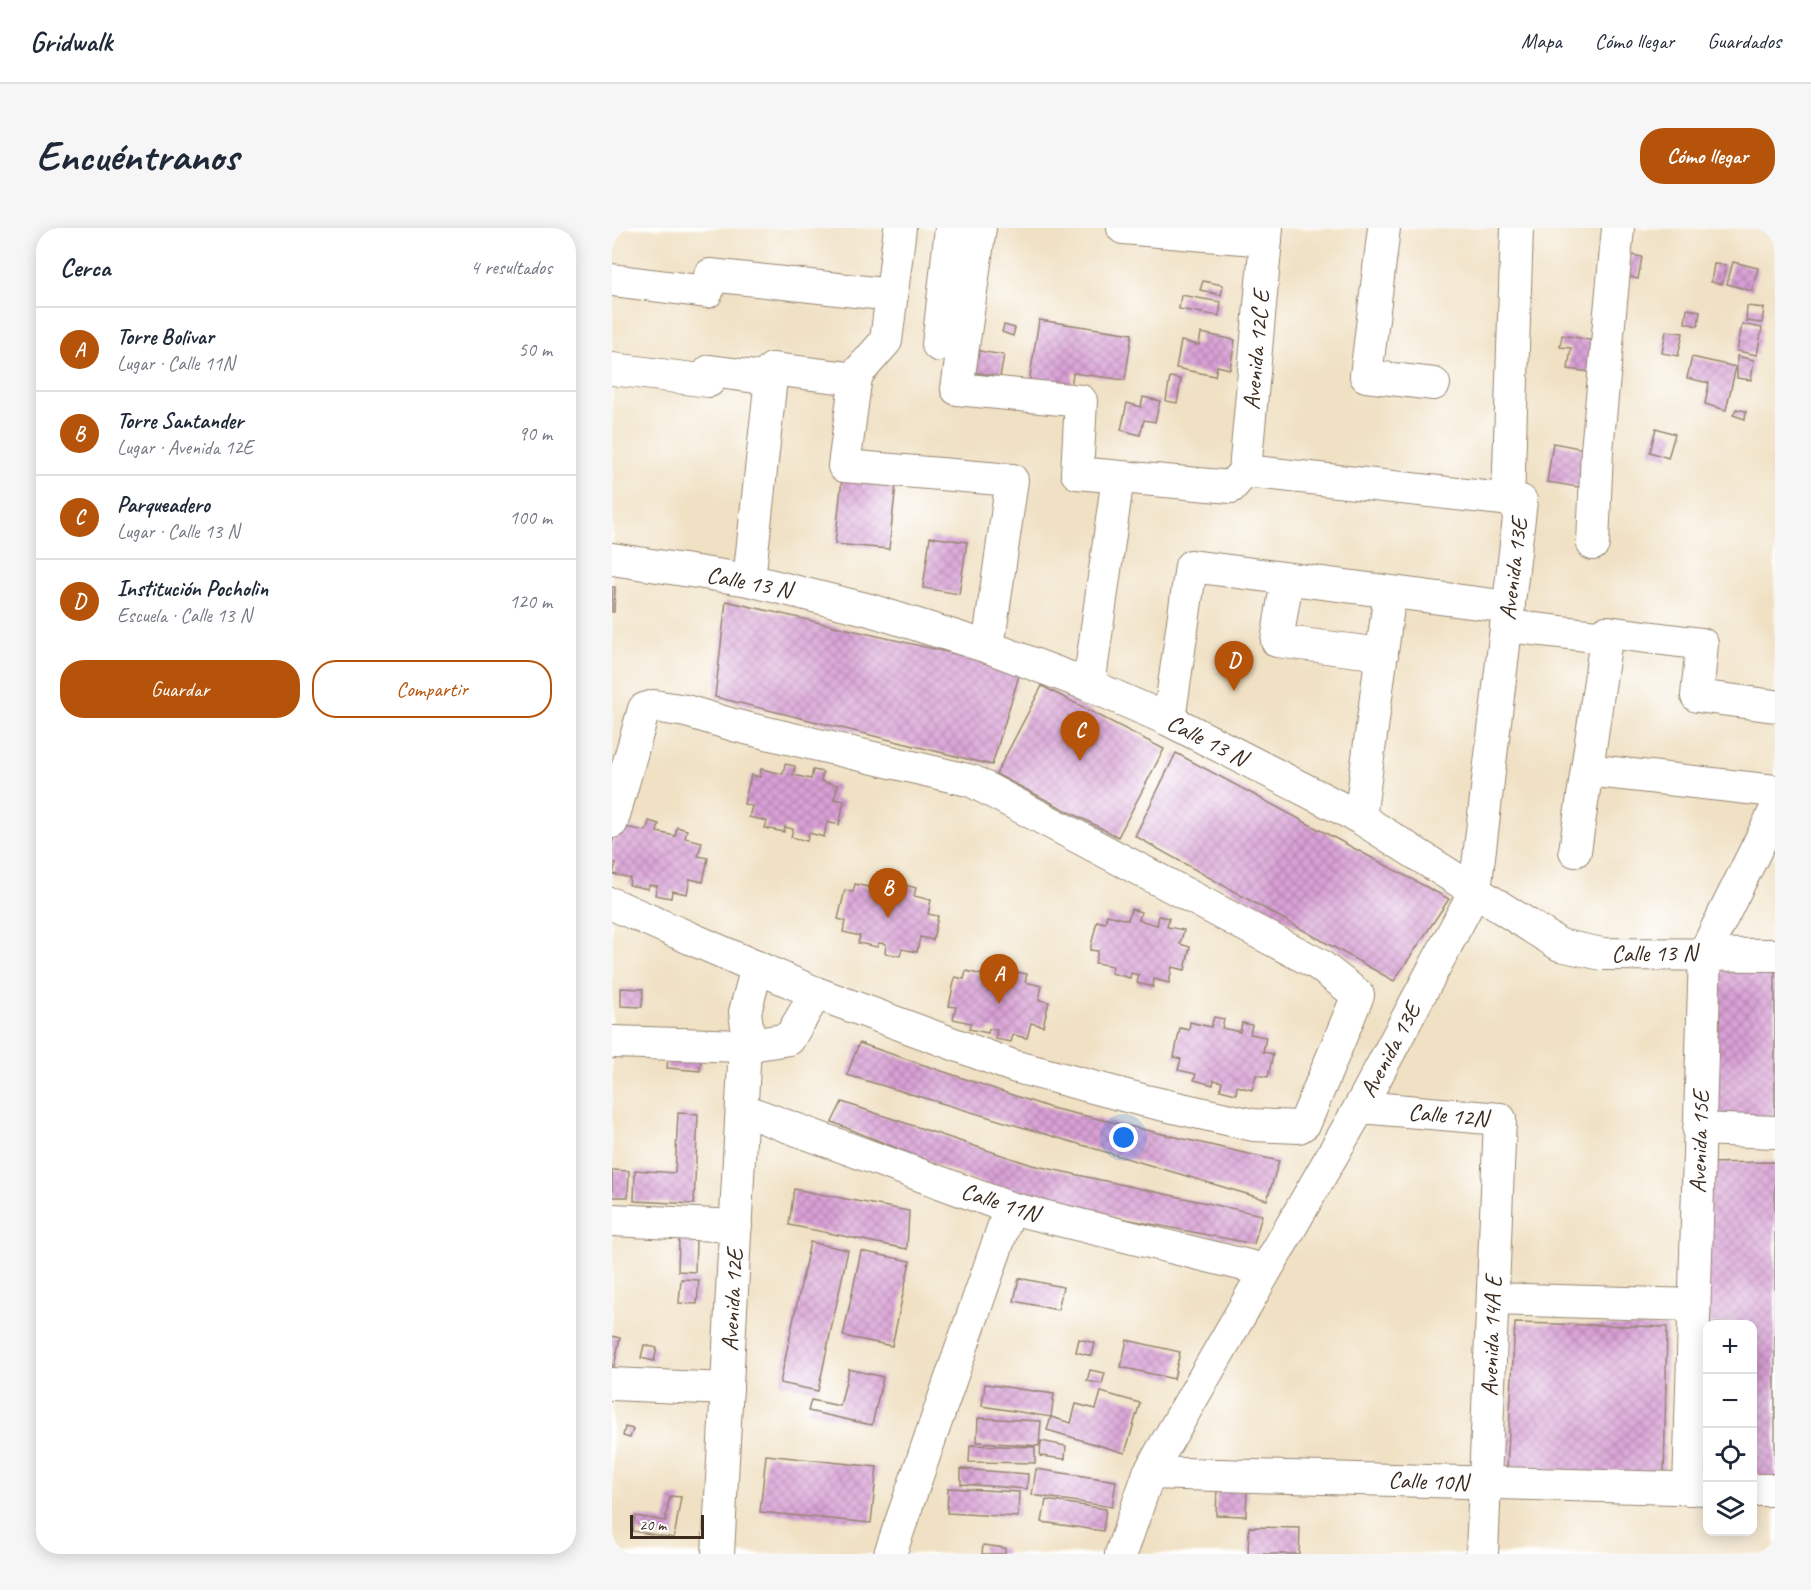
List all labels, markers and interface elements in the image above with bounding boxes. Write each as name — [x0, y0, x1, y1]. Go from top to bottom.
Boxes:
text: Gridwalk — [30, 24, 112, 59]
text: Mapa — [1521, 28, 1562, 54]
text: Cómo llegar — [1595, 28, 1674, 54]
text: Guardados — [1707, 28, 1781, 54]
button: Cómo llegar — [1640, 128, 1775, 184]
text: Encuéntranos — [36, 130, 238, 183]
text: Cerca — [60, 251, 110, 284]
text: 4 resultados — [470, 255, 552, 280]
street label: Avenida 12C E — [1236, 286, 1276, 411]
text: Torre Bolivar — [117, 323, 214, 351]
text: A — [74, 337, 85, 362]
text: 50 m — [518, 337, 552, 362]
text: Lugar · Calle 11N — [117, 351, 234, 376]
text: Torre Santander — [117, 407, 243, 435]
text: B — [74, 421, 85, 446]
text: 90 m — [518, 421, 552, 446]
text: Lugar · Avenida 12E — [117, 435, 253, 460]
text: Parqueadero — [117, 491, 210, 519]
text: C — [75, 505, 84, 530]
text: 100 m — [509, 505, 552, 530]
street label: Avenida 13E — [1492, 513, 1535, 622]
text: Lugar · Calle 13 N — [117, 519, 239, 544]
street label: Calle 13 N — [704, 559, 797, 606]
text: Institución Pocholin — [117, 575, 268, 603]
text: D — [74, 589, 85, 614]
text: 120 m — [509, 589, 552, 614]
text: Escuela · Calle 13 N — [117, 603, 251, 628]
pin: D — [1214, 642, 1254, 691]
button: Guardar — [60, 660, 300, 718]
button: Compartir — [312, 660, 552, 718]
street label: Calle 13 N — [1162, 707, 1255, 774]
pin: C — [1060, 712, 1100, 761]
pin: B — [868, 868, 908, 918]
street label: Calle 13 N — [1611, 937, 1701, 969]
pin: A — [980, 954, 1018, 1004]
street label: Avenida 13E — [1353, 995, 1429, 1102]
street label: Avenida 15E — [1682, 1087, 1716, 1194]
street label: Calle 12N — [1407, 1097, 1493, 1134]
your location — [1109, 1123, 1138, 1152]
street label: Calle 11N — [958, 1175, 1046, 1230]
street label: Avenida 12E — [714, 1245, 750, 1352]
street label: Avenida 14A E — [1474, 1272, 1508, 1397]
map controls — [1703, 1320, 1757, 1536]
button: + — [1703, 1320, 1757, 1374]
button: − — [1703, 1374, 1757, 1428]
button: locate — [1703, 1428, 1757, 1482]
street label: Calle 10N — [1388, 1465, 1472, 1498]
button: layers — [1703, 1482, 1757, 1536]
scale bar — [630, 1512, 704, 1540]
text: 20 m — [639, 1515, 666, 1535]

